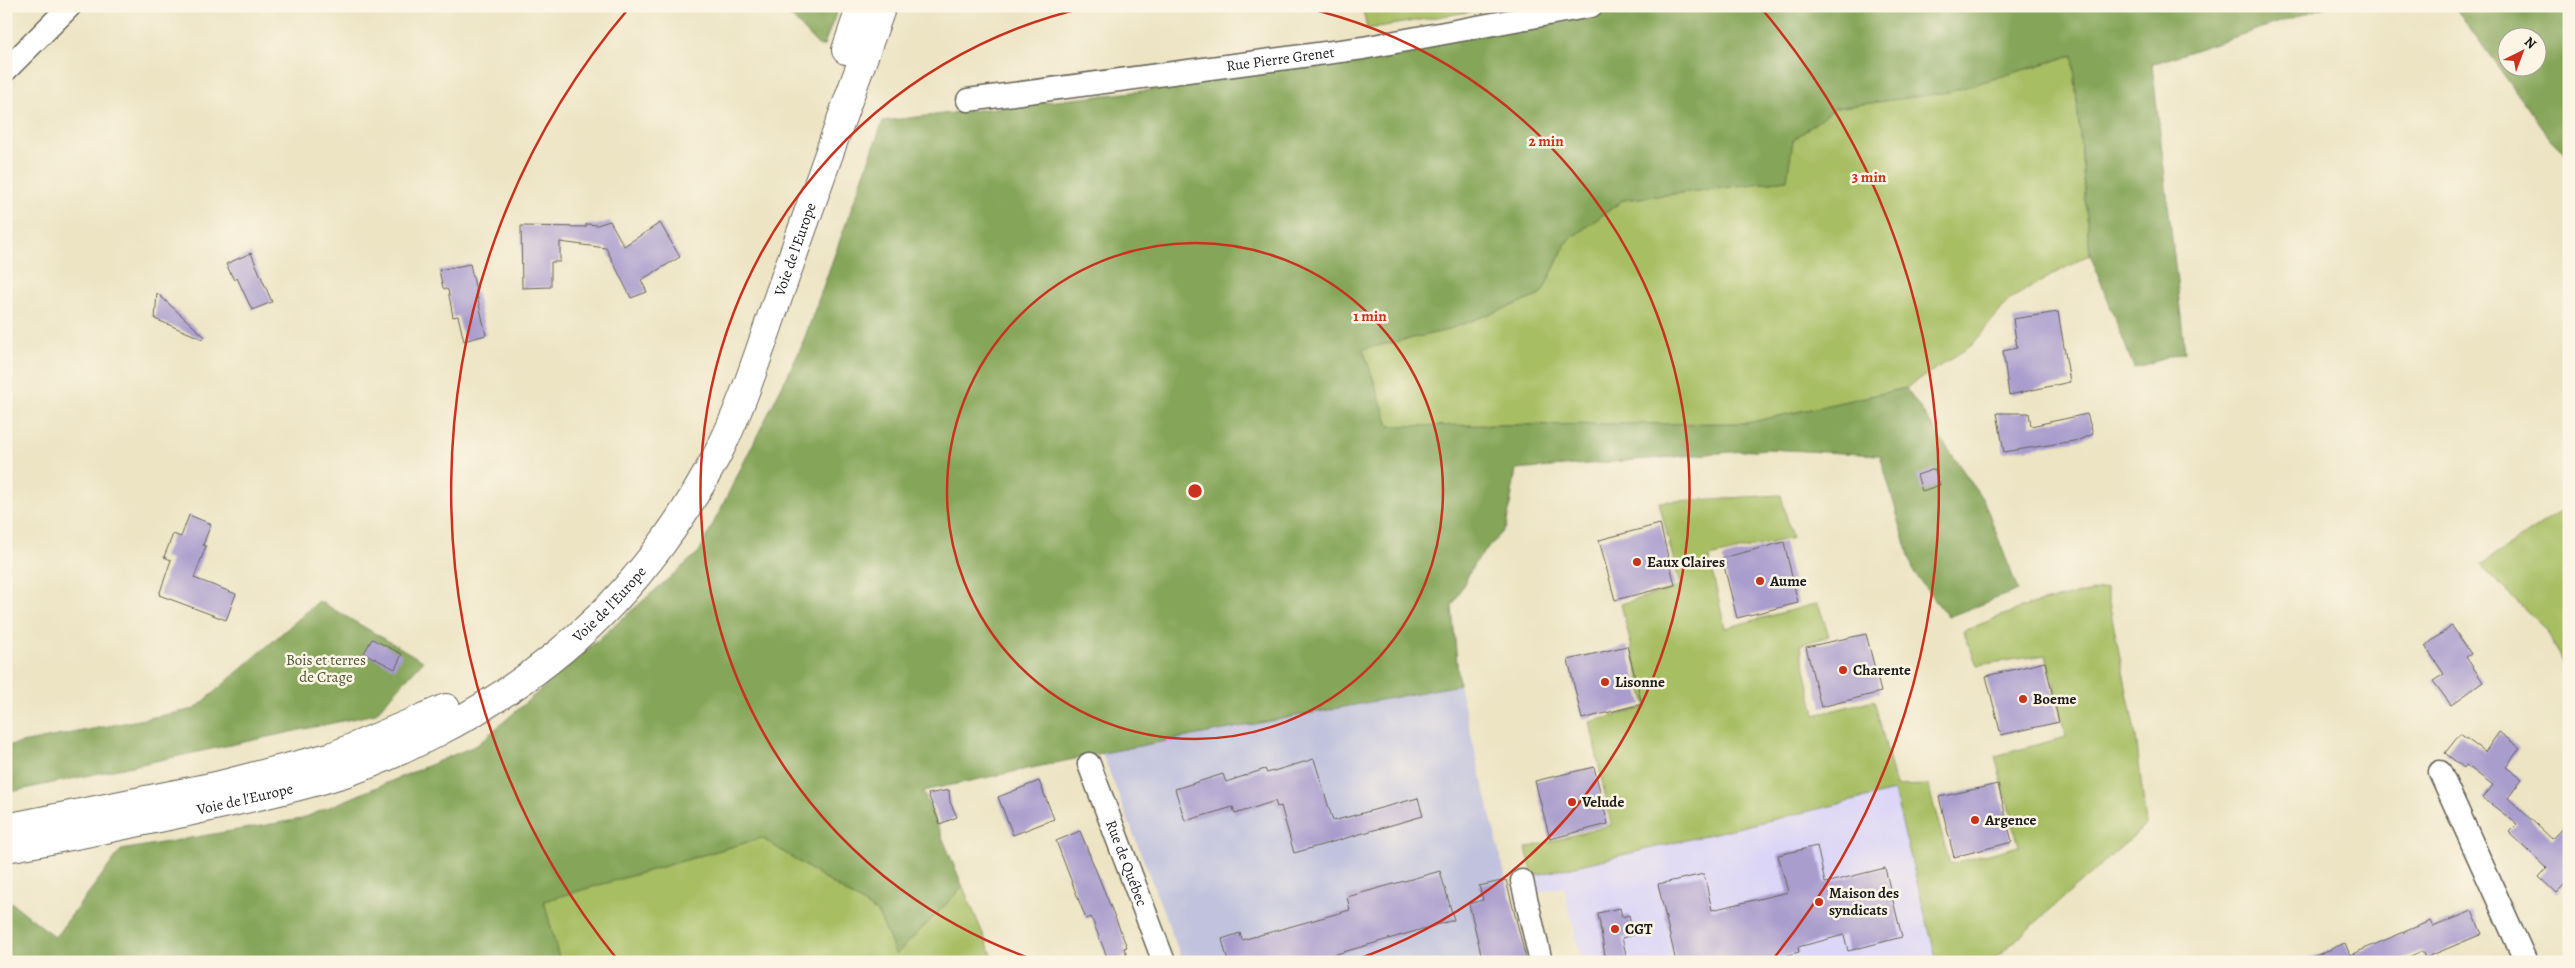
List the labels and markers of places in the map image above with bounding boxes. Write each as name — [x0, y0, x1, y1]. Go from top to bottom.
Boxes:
centre of rings — [1186, 482, 1204, 500]
place label: Eaux Claires — [1647, 552, 1725, 572]
marker: Eaux Claires — [1631, 556, 1643, 568]
place label: Aume — [1769, 571, 1807, 591]
marker: Aume — [1754, 575, 1766, 587]
place label: Charente — [1853, 660, 1911, 680]
marker: Charente — [1837, 664, 1849, 676]
place label: Lisonne — [1615, 672, 1665, 692]
marker: Lisonne — [1599, 676, 1611, 688]
place label: Boeme — [2033, 689, 2077, 709]
marker: Boeme — [2017, 693, 2029, 705]
place label: Velude — [1581, 792, 1624, 812]
marker: Velude — [1566, 796, 1578, 808]
place label: Argence — [1984, 810, 2036, 830]
marker: Argence — [1969, 814, 1981, 826]
place label: Maison des syndicats — [1829, 883, 1899, 920]
marker: Maison des syndicats — [1813, 896, 1825, 908]
place label: CGT — [1625, 919, 1653, 939]
marker: CGT — [1609, 923, 1621, 935]

